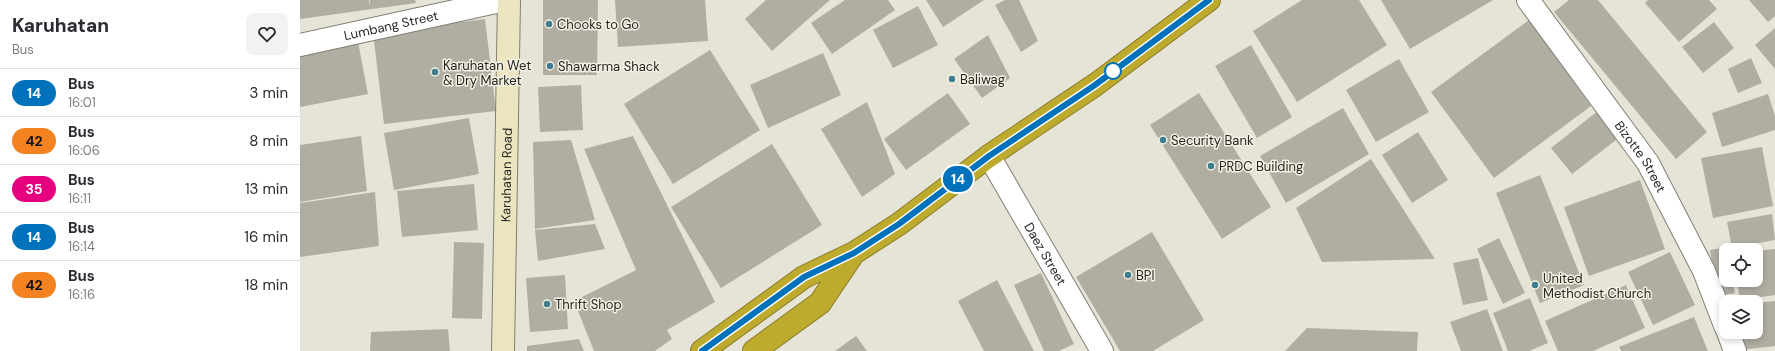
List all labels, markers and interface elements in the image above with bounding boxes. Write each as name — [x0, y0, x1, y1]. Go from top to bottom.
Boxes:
street label: Lumbang Street — [342, 7, 440, 44]
text: Karuhatan — [12, 13, 109, 38]
button: heart — [246, 13, 288, 55]
place label: Chooks to Go — [557, 16, 639, 33]
marker: Chooks to Go — [544, 19, 554, 29]
text: Bus — [12, 41, 34, 58]
place label: Karuhatan Wet & Dry Market — [443, 57, 531, 89]
place label: Shawarma Shack — [558, 58, 660, 75]
marker: Shawarma Shack — [545, 61, 555, 71]
unlabelled marker — [1104, 62, 1122, 80]
marker: Karuhatan Wet & Dry Market — [430, 67, 440, 77]
place label: Baliwag — [960, 71, 1005, 88]
text: Bus — [68, 74, 95, 94]
marker: Baliwag — [947, 74, 957, 84]
text: 3 min — [250, 83, 288, 103]
text: 14 — [27, 84, 41, 102]
text: 16:01 — [68, 94, 96, 111]
street label: Bizotte Street — [1611, 118, 1670, 195]
text: Bus — [68, 122, 95, 142]
street label: Karuhatan Road — [497, 128, 516, 222]
text: 8 min — [249, 131, 288, 151]
text: 42 — [25, 132, 43, 150]
place label: Security Bank — [1171, 132, 1254, 149]
marker: Security Bank — [1158, 135, 1168, 145]
text: 16:06 — [68, 142, 100, 159]
place label: PRDC Building — [1219, 158, 1303, 175]
marker: PRDC Building — [1206, 161, 1216, 171]
line badge: 14 — [940, 166, 976, 192]
text: Bus — [68, 170, 95, 190]
text: 14 — [951, 170, 965, 188]
text: 13 min — [245, 179, 288, 199]
text: 35 — [25, 180, 43, 198]
text: 16:11 — [68, 190, 91, 207]
text: Bus — [68, 218, 95, 238]
street label: Daez Street — [1020, 220, 1070, 288]
text: 16 min — [244, 227, 288, 247]
text: 14 — [27, 228, 41, 246]
text: 16:14 — [68, 238, 95, 255]
map controls — [1719, 243, 1763, 339]
button: locate — [1719, 243, 1763, 287]
text: Bus — [68, 266, 95, 286]
place label: BPI — [1136, 267, 1154, 284]
marker: BPI — [1123, 270, 1133, 280]
place label: United Methodist Church — [1543, 270, 1651, 302]
text: 18 min — [245, 275, 288, 295]
text: 42 — [25, 276, 43, 294]
marker: United Methodist Church — [1530, 280, 1540, 290]
text: 16:16 — [68, 286, 95, 303]
button: layers — [1719, 295, 1763, 339]
place label: Thrift Shop — [555, 296, 622, 313]
marker: Thrift Shop — [542, 299, 552, 309]

